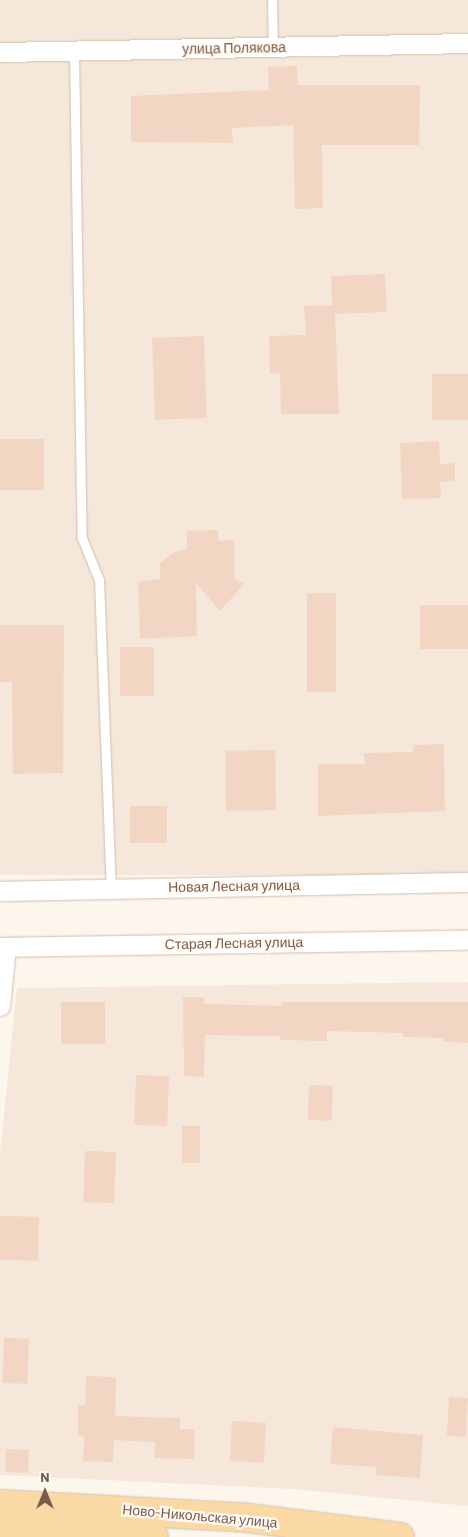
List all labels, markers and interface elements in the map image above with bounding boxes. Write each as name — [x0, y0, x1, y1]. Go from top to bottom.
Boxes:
street label: улица Полякова — [182, 39, 286, 57]
street label: Новая Лесная улица — [168, 876, 300, 896]
street label: Старая Лесная улица — [165, 933, 303, 953]
north arrow — [20, 1467, 70, 1517]
text: N — [40, 1468, 50, 1485]
street label: Ново-Никольская улица — [122, 1501, 278, 1531]

